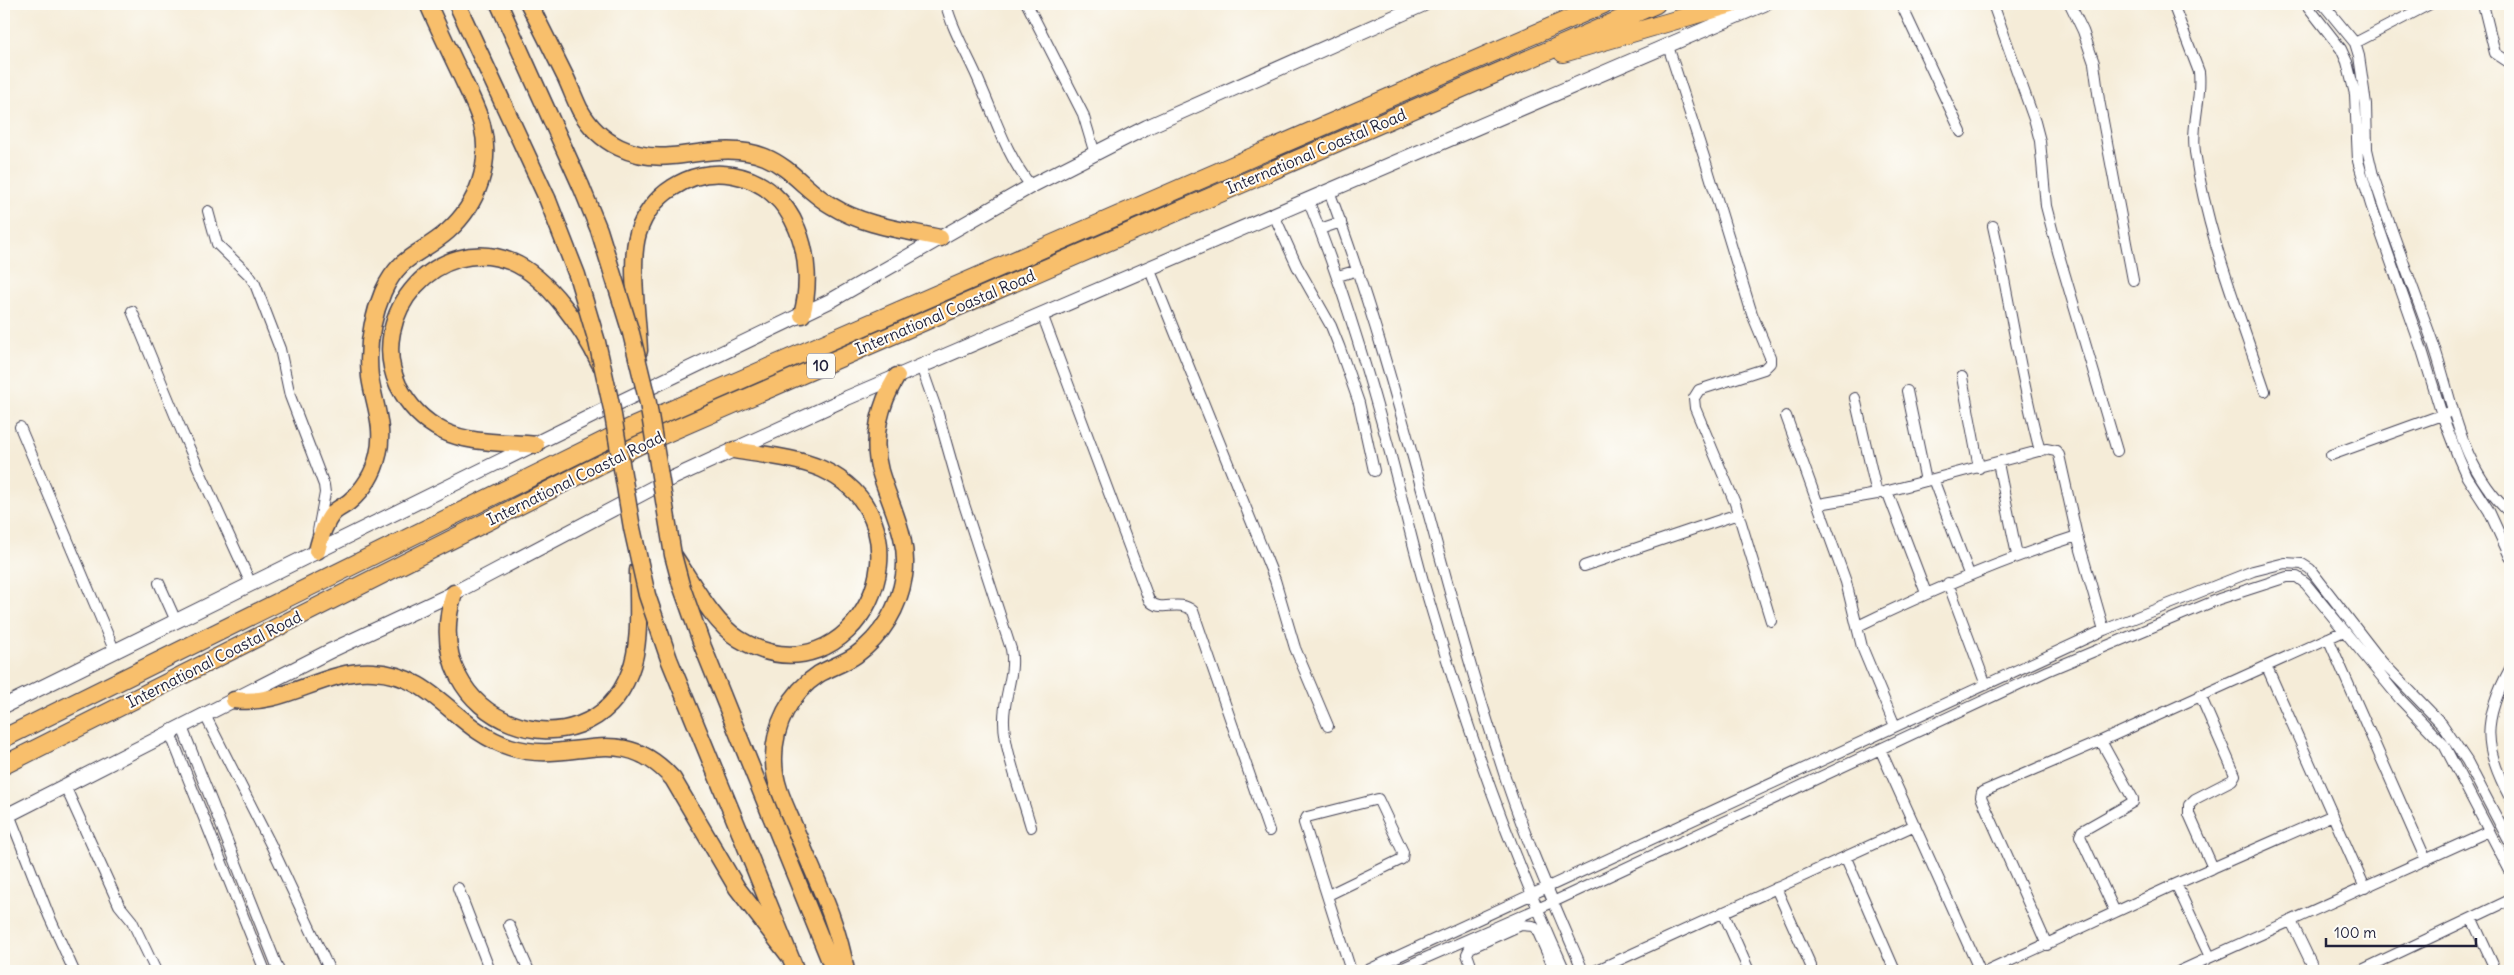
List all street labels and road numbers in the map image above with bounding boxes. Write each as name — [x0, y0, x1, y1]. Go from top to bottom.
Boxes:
street label: International Coastal Road — [1223, 104, 1409, 198]
street label: International Coastal Road — [852, 265, 1038, 359]
road number: 10 — [807, 354, 835, 378]
street label: International Coastal Road — [484, 427, 666, 529]
street label: International Coastal Road — [123, 606, 305, 712]

